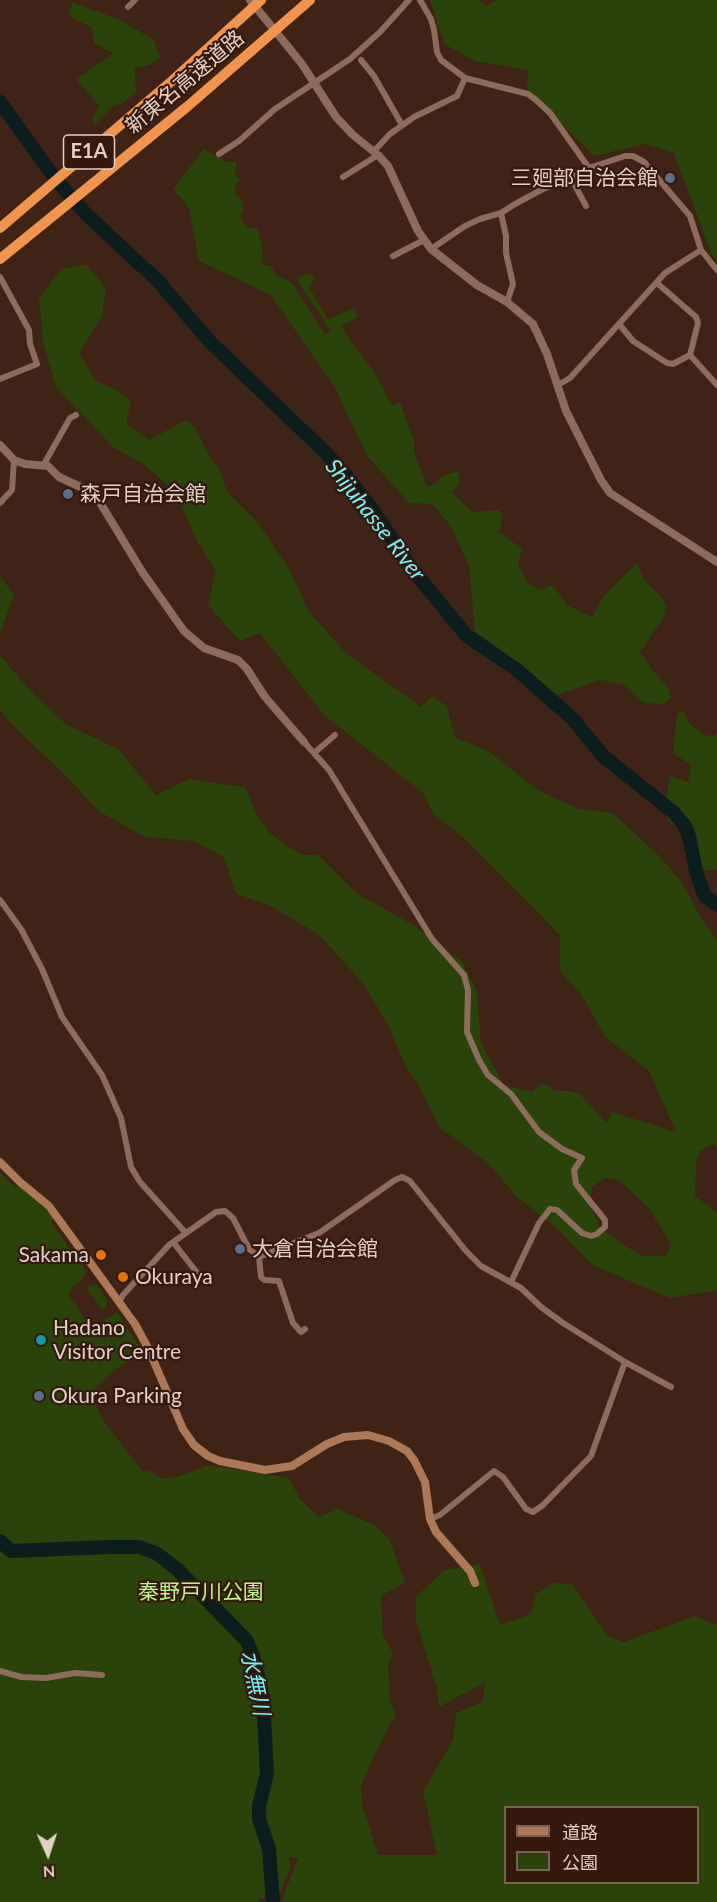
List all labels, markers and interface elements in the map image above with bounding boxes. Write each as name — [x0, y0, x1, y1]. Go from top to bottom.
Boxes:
street label: 新東名高速道路 — [121, 25, 249, 139]
road number: E1A — [64, 135, 115, 169]
place label: 三廻部自治会館 — [511, 165, 658, 191]
marker: 三廻部自治会館 — [663, 171, 677, 185]
water label: Shijuhasse River — [319, 454, 431, 586]
place label: 森戸自治会館 — [80, 481, 206, 507]
marker: 森戸自治会館 — [61, 487, 75, 501]
place label: 大倉自治会館 — [252, 1236, 378, 1262]
place label: Sakama — [19, 1242, 89, 1268]
marker: 大倉自治会館 — [233, 1242, 247, 1256]
marker: Sakama — [94, 1248, 108, 1262]
place label: Okuraya — [135, 1264, 213, 1290]
marker: Okuraya — [116, 1270, 130, 1284]
place label: Hadano Visitor Centre — [53, 1315, 181, 1365]
marker: Hadano Visitor Centre — [34, 1333, 48, 1347]
place label: Okura Parking — [51, 1383, 182, 1409]
marker: Okura Parking — [32, 1389, 46, 1403]
park label: 秦野戸川公園 — [138, 1579, 264, 1605]
water label: 水無川 — [235, 1648, 275, 1718]
legend — [504, 1806, 699, 1884]
text: 道路 — [562, 1821, 598, 1843]
north arrow — [18, 1824, 78, 1884]
text: 公園 — [562, 1851, 598, 1873]
text: N — [42, 1863, 56, 1882]

